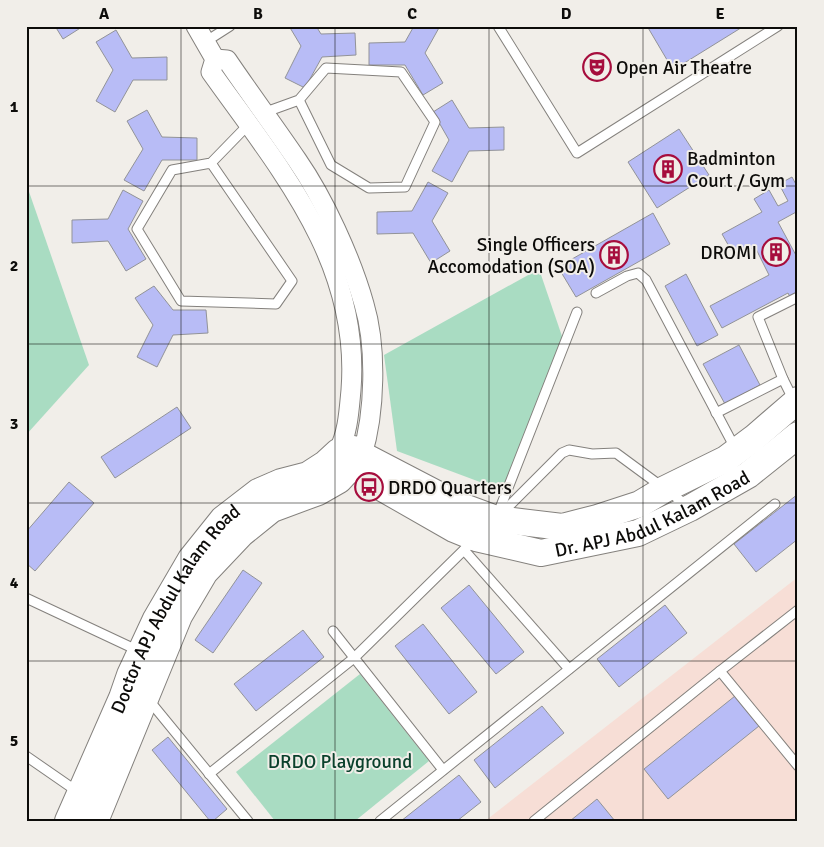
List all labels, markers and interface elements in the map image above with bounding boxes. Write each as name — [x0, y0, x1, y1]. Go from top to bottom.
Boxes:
text: A — [99, 4, 110, 24]
text: B — [253, 4, 263, 24]
text: C — [407, 4, 417, 24]
text: D — [561, 4, 572, 24]
text: E — [715, 4, 725, 24]
theatre icon: Open Air Theatre — [582, 52, 612, 82]
place label: Open Air Theatre — [616, 56, 752, 80]
text: 1 — [10, 97, 19, 117]
place label: Badminton Court / Gym — [687, 147, 785, 193]
building icon: Badminton Court / Gym — [653, 154, 683, 184]
place label: Single Officers Accomodation (SOA) — [428, 233, 595, 279]
building icon: DROMI — [761, 237, 791, 267]
building icon: Single Officers Accomodation (SOA) — [599, 240, 629, 270]
place label: DROMI — [700, 241, 757, 265]
text: 2 — [10, 256, 18, 276]
text: 3 — [10, 414, 18, 434]
street label: Dr. APJ Abdul Kalam Road — [553, 466, 754, 563]
bus stop icon: DRDO Quarters — [354, 472, 384, 502]
place label: DRDO Quarters — [388, 476, 512, 500]
street label: Doctor APJ Abdul Kalam Road — [106, 499, 245, 717]
text: 4 — [10, 573, 19, 593]
text: 5 — [10, 731, 18, 751]
park label: DRDO Playground — [268, 750, 412, 774]

